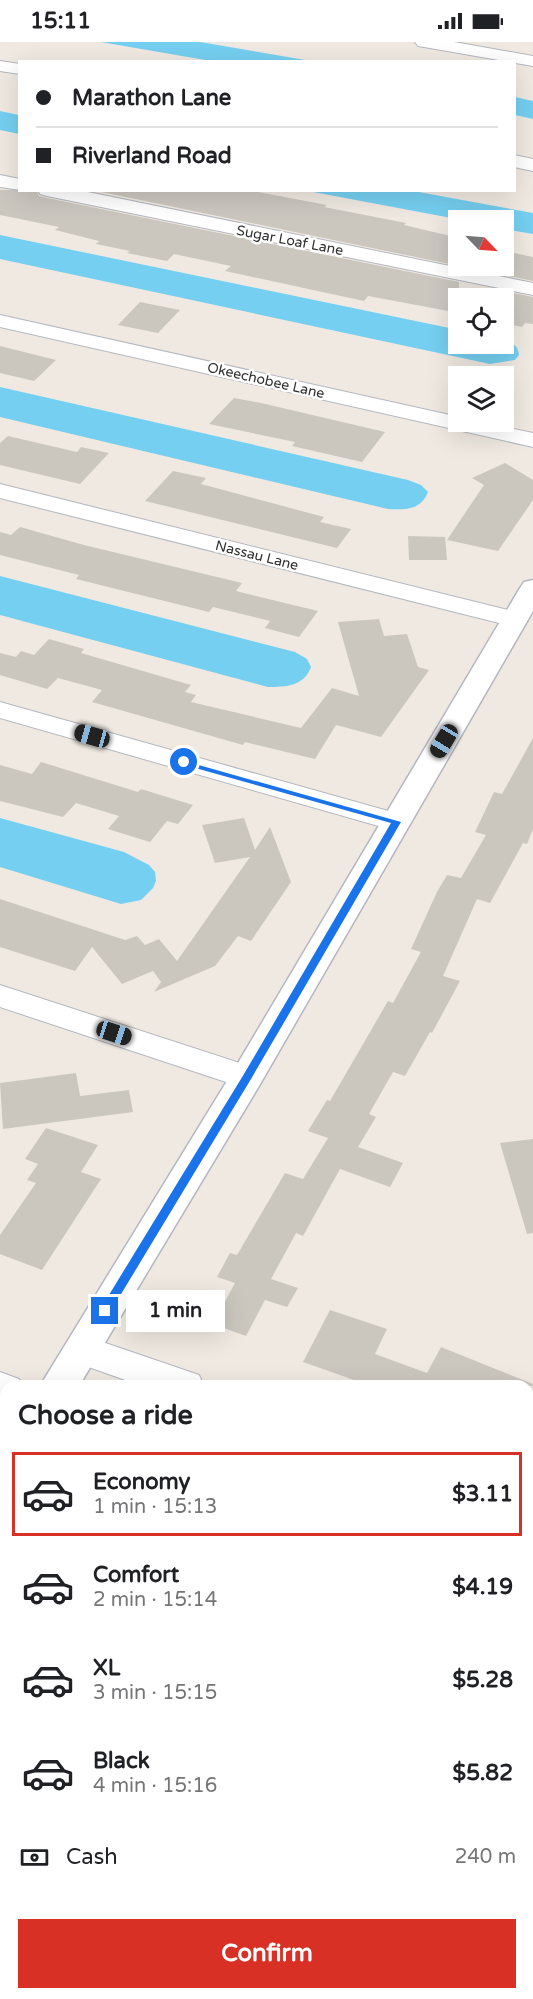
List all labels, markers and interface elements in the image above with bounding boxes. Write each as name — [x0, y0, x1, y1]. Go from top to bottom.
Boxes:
text: 15:11 — [30, 8, 91, 34]
text: Marathon Lane — [72, 85, 231, 111]
text: Riverland Road — [72, 143, 232, 169]
north arrow — [448, 210, 514, 276]
map controls — [448, 210, 514, 432]
street label: Sugar Loaf Lane — [235, 222, 345, 259]
button: locate — [448, 288, 514, 354]
street label: Okeechobee Lane — [206, 359, 326, 402]
button: layers — [448, 366, 514, 432]
street label: Nassau Lane — [214, 537, 300, 574]
car — [427, 721, 461, 761]
car — [72, 722, 112, 750]
route start — [170, 748, 197, 775]
car — [94, 1019, 134, 1047]
callout: 1 min — [126, 1290, 225, 1332]
route end — [91, 1297, 118, 1324]
text: 1 min — [149, 1299, 202, 1323]
text: Choose a ride — [18, 1399, 193, 1432]
icon: car — [21, 1467, 75, 1521]
text: Economy — [93, 1469, 190, 1495]
text: $3.11 — [452, 1481, 513, 1507]
text: 1 min · 15:13 — [93, 1495, 217, 1519]
icon: car — [21, 1560, 75, 1614]
text: Comfort — [93, 1562, 179, 1588]
text: $4.19 — [452, 1574, 513, 1600]
text: 2 min · 15:14 — [93, 1588, 217, 1612]
icon: car — [21, 1653, 75, 1707]
text: XL — [93, 1655, 120, 1681]
text: $5.28 — [452, 1667, 513, 1693]
text: 3 min · 15:15 — [93, 1681, 217, 1705]
icon: car — [21, 1746, 75, 1800]
text: Black — [93, 1748, 150, 1774]
text: $5.82 — [453, 1760, 513, 1786]
text: 4 min · 15:16 — [93, 1774, 217, 1798]
icon: cash — [18, 1841, 51, 1874]
text: Cash — [66, 1844, 118, 1870]
text: 240 m — [455, 1845, 516, 1869]
button: Confirm — [18, 1919, 516, 1988]

